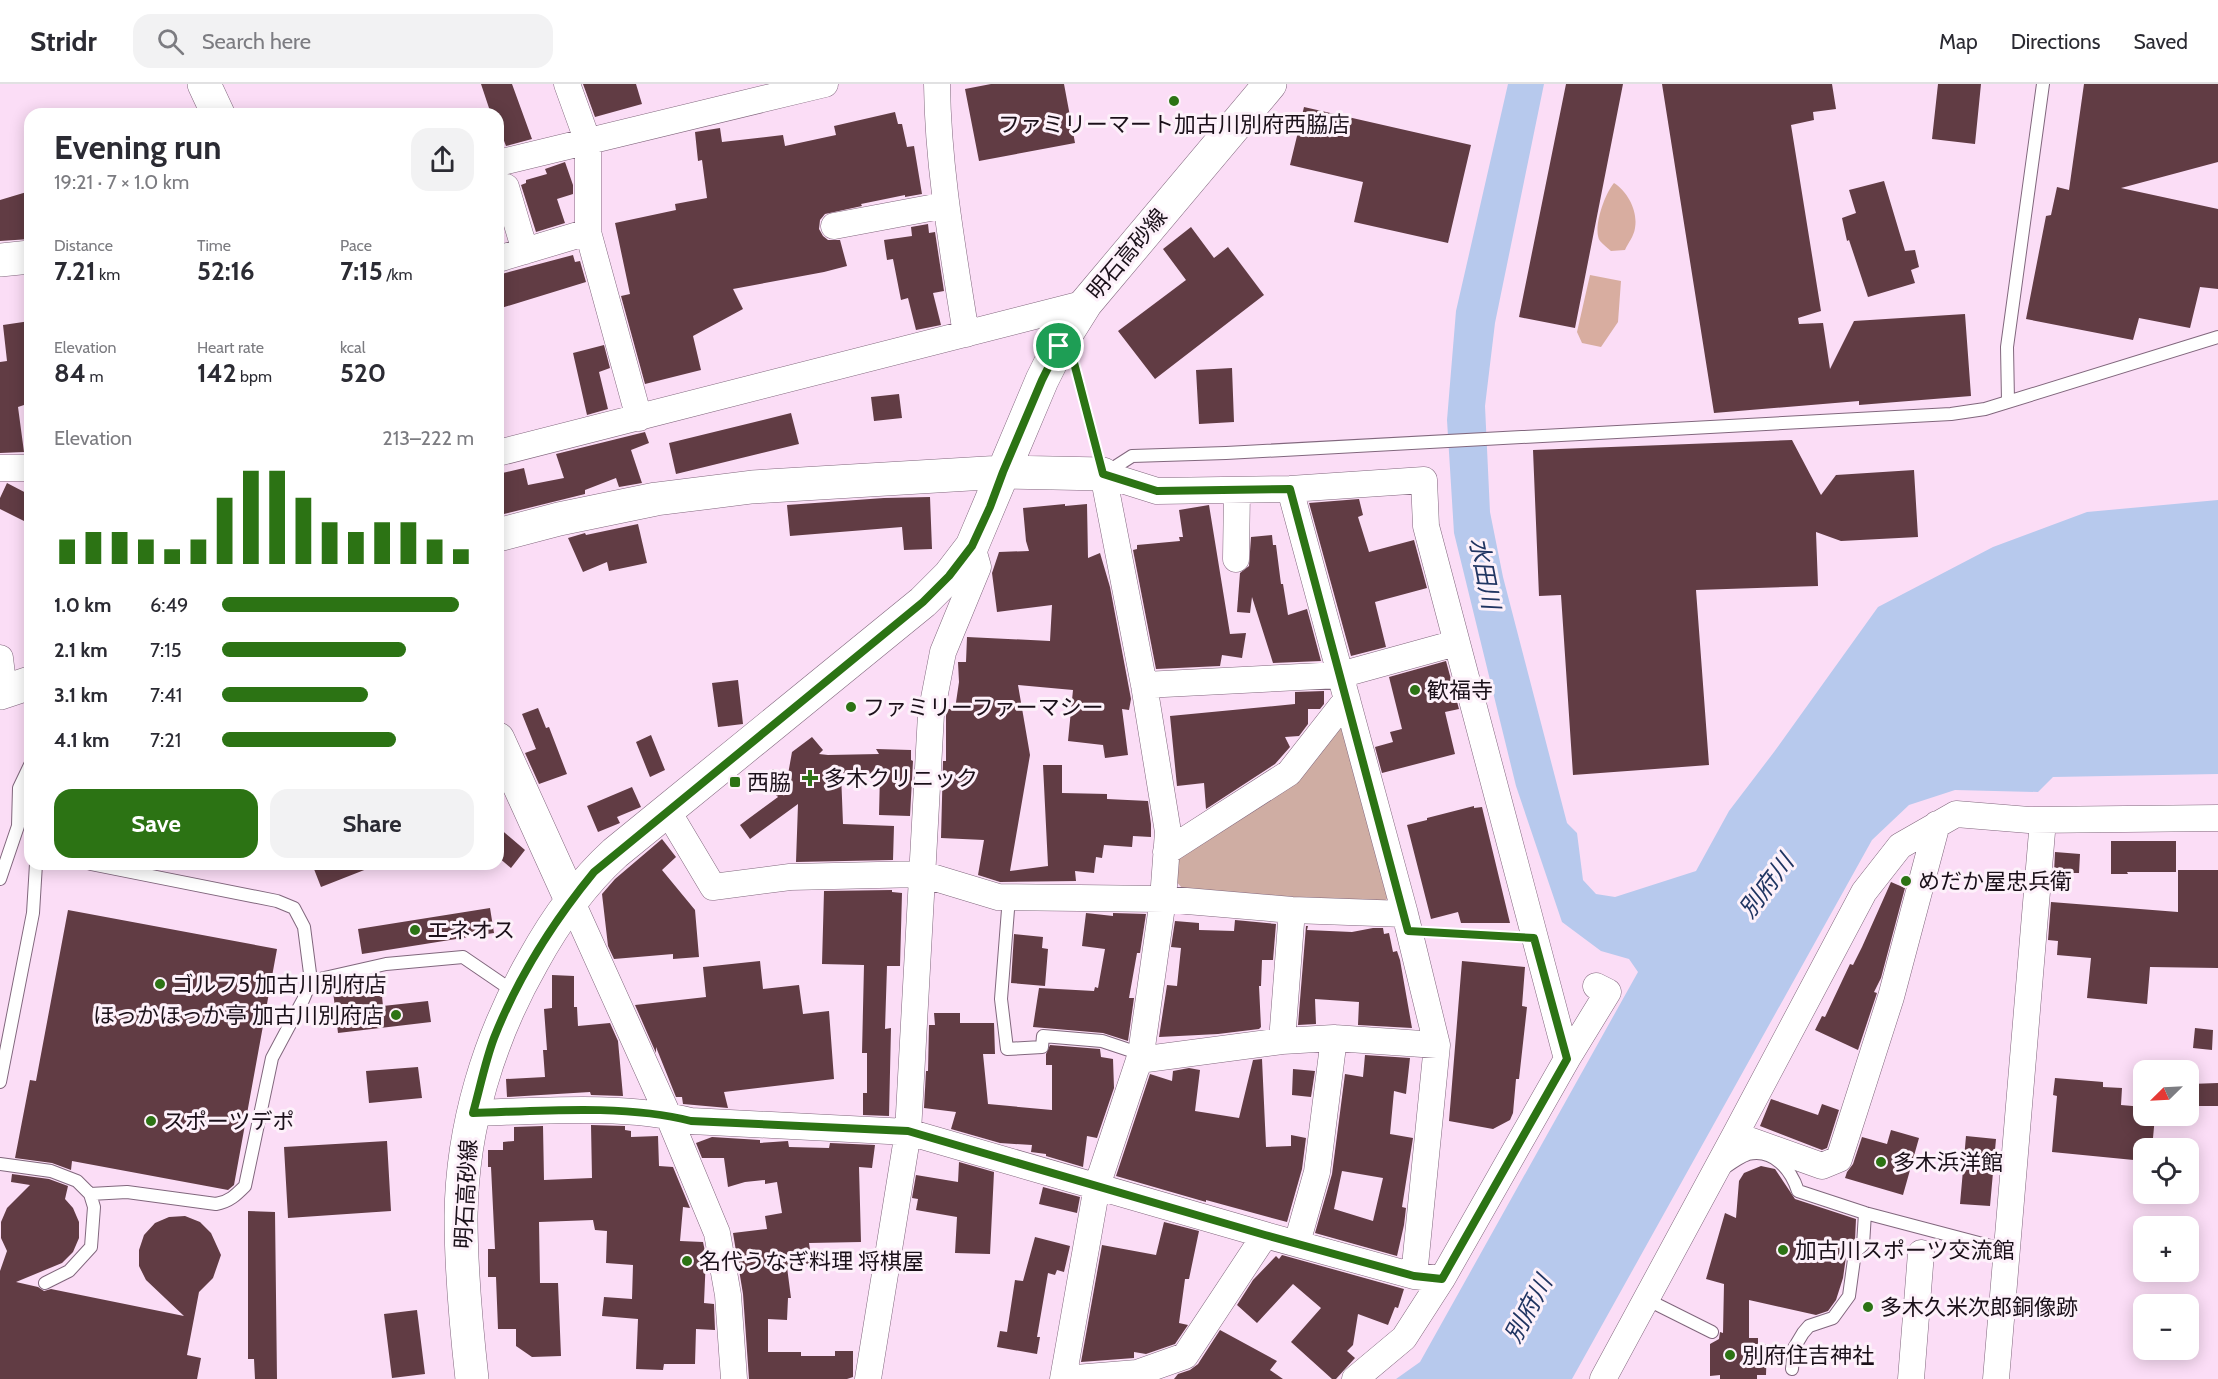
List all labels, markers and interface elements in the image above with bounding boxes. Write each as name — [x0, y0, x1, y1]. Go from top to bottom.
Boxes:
search box — [133, 14, 553, 68]
text: Stridr — [30, 24, 97, 58]
icon: search — [154, 25, 187, 58]
text: Search here — [202, 28, 311, 55]
text: Map — [1939, 29, 1978, 54]
text: Directions — [2011, 29, 2100, 54]
text: Saved — [2133, 29, 2188, 54]
marker: ファミリーマート加古川別府西脇店 — [1167, 94, 1181, 108]
place label: ファミリーマート加古川別府西脇店 — [998, 111, 1350, 138]
text: Evening run — [54, 127, 221, 167]
button: share — [411, 128, 474, 191]
text: 19:21 · 7 × 1.0 km — [54, 170, 189, 194]
street label: 明石高砂線 — [1081, 203, 1173, 305]
text: Distance — [54, 236, 113, 255]
text: Time — [197, 236, 231, 255]
text: Pace — [340, 236, 372, 255]
text: 7.21 — [54, 255, 95, 287]
text: 52:16 — [197, 255, 255, 287]
text: 7:15 — [340, 255, 383, 287]
text: km — [95, 265, 120, 284]
text: /km — [383, 265, 413, 284]
pin — [1033, 320, 1084, 371]
icon: arrive — [1042, 329, 1075, 362]
text: Elevation — [54, 338, 117, 357]
text: Heart rate — [197, 338, 264, 357]
text: kcal — [340, 338, 366, 357]
text: 84 — [54, 357, 86, 389]
text: 142 — [197, 357, 237, 389]
text: 520 — [340, 357, 386, 389]
text: m — [86, 367, 104, 386]
text: bpm — [237, 367, 272, 386]
text: Elevation — [54, 426, 132, 450]
text: 213–222 m — [382, 426, 474, 450]
water label: 水田川 — [1464, 535, 1507, 614]
text: 1.0 km — [54, 593, 111, 617]
text: 6:49 — [150, 593, 188, 617]
text: 2.1 km — [54, 638, 108, 662]
text: 7:15 — [150, 638, 182, 662]
place label: 歓福寺 — [1427, 677, 1493, 704]
text: 3.1 km — [54, 683, 108, 707]
text: 7:41 — [150, 683, 182, 707]
marker: 歓福寺 — [1408, 683, 1422, 697]
place label: ファミリーファーマシー — [863, 694, 1104, 721]
marker: ファミリーファーマシー — [844, 700, 858, 714]
text: 4.1 km — [54, 728, 109, 752]
text: 7:21 — [150, 728, 181, 752]
place label: 多木クリニック — [824, 765, 978, 792]
place label: 西脇 — [747, 769, 791, 796]
marker: 多木クリニック — [801, 769, 819, 787]
marker: 西脇 — [728, 775, 742, 789]
button: Save — [54, 789, 258, 858]
button: Share — [270, 789, 474, 858]
water label: 別府川 — [1733, 846, 1801, 923]
place label: めだか屋忠兵衛 — [1918, 868, 2072, 895]
marker: めだか屋忠兵衛 — [1899, 874, 1913, 888]
place label: エネオス — [427, 917, 515, 944]
marker: エネオス — [408, 923, 422, 937]
place label: ゴルフ5 加古川別府店 — [172, 971, 387, 998]
marker: ゴルフ5 加古川別府店 — [153, 977, 167, 991]
place label: ほっかほっか亭 加古川別府店 — [93, 1002, 384, 1029]
marker: ほっかほっか亭 加古川別府店 — [389, 1008, 403, 1022]
north arrow — [2133, 1060, 2199, 1126]
map controls — [2133, 1060, 2199, 1360]
place label: スポーツデポ — [163, 1108, 295, 1135]
marker: スポーツデポ — [144, 1114, 158, 1128]
street label: 明石高砂線 — [450, 1138, 482, 1250]
button: locate — [2133, 1138, 2199, 1204]
place label: 多木浜洋館 — [1893, 1149, 2003, 1176]
marker: 多木浜洋館 — [1874, 1155, 1888, 1169]
button: + — [2133, 1216, 2199, 1282]
place label: 加古川スポーツ交流館 — [1795, 1237, 2015, 1264]
marker: 加古川スポーツ交流館 — [1776, 1243, 1790, 1257]
place label: 名代うなぎ料理 将棋屋 — [699, 1248, 924, 1275]
marker: 名代うなぎ料理 将棋屋 — [680, 1254, 694, 1268]
water label: 別府川 — [1498, 1268, 1559, 1348]
place label: 多木久米次郎銅像跡 — [1880, 1294, 2078, 1321]
button: − — [2133, 1294, 2199, 1360]
marker: 多木久米次郎銅像跡 — [1861, 1300, 1875, 1314]
place label: 別府住吉神社 — [1742, 1342, 1874, 1369]
marker: 別府住吉神社 — [1723, 1348, 1737, 1362]

